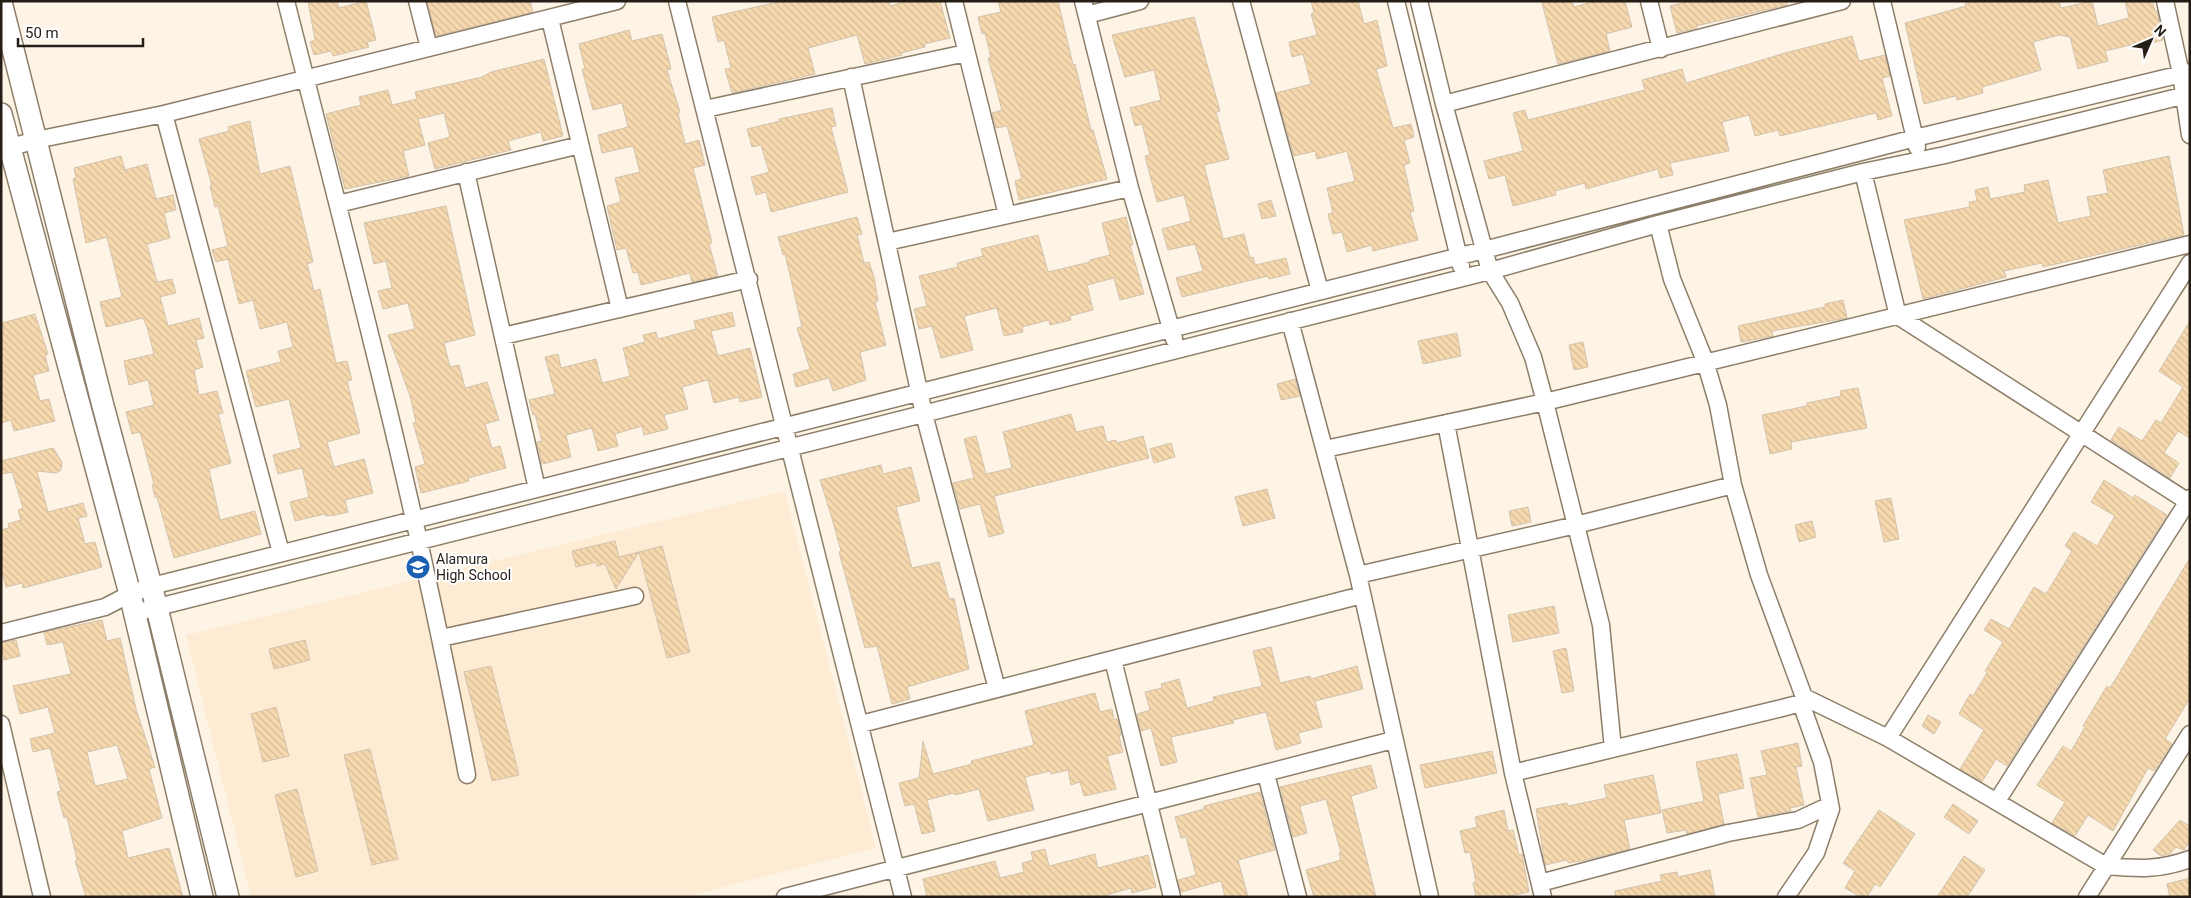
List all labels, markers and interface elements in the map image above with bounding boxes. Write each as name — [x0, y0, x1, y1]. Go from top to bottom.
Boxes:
scale bar — [18, 15, 142, 47]
north arrow — [2126, 15, 2176, 65]
text: N — [2151, 22, 2169, 40]
text: 50 m — [25, 24, 59, 42]
place label: Alamura High School — [436, 551, 511, 583]
school or university icon: Alamura High School — [405, 554, 431, 580]

